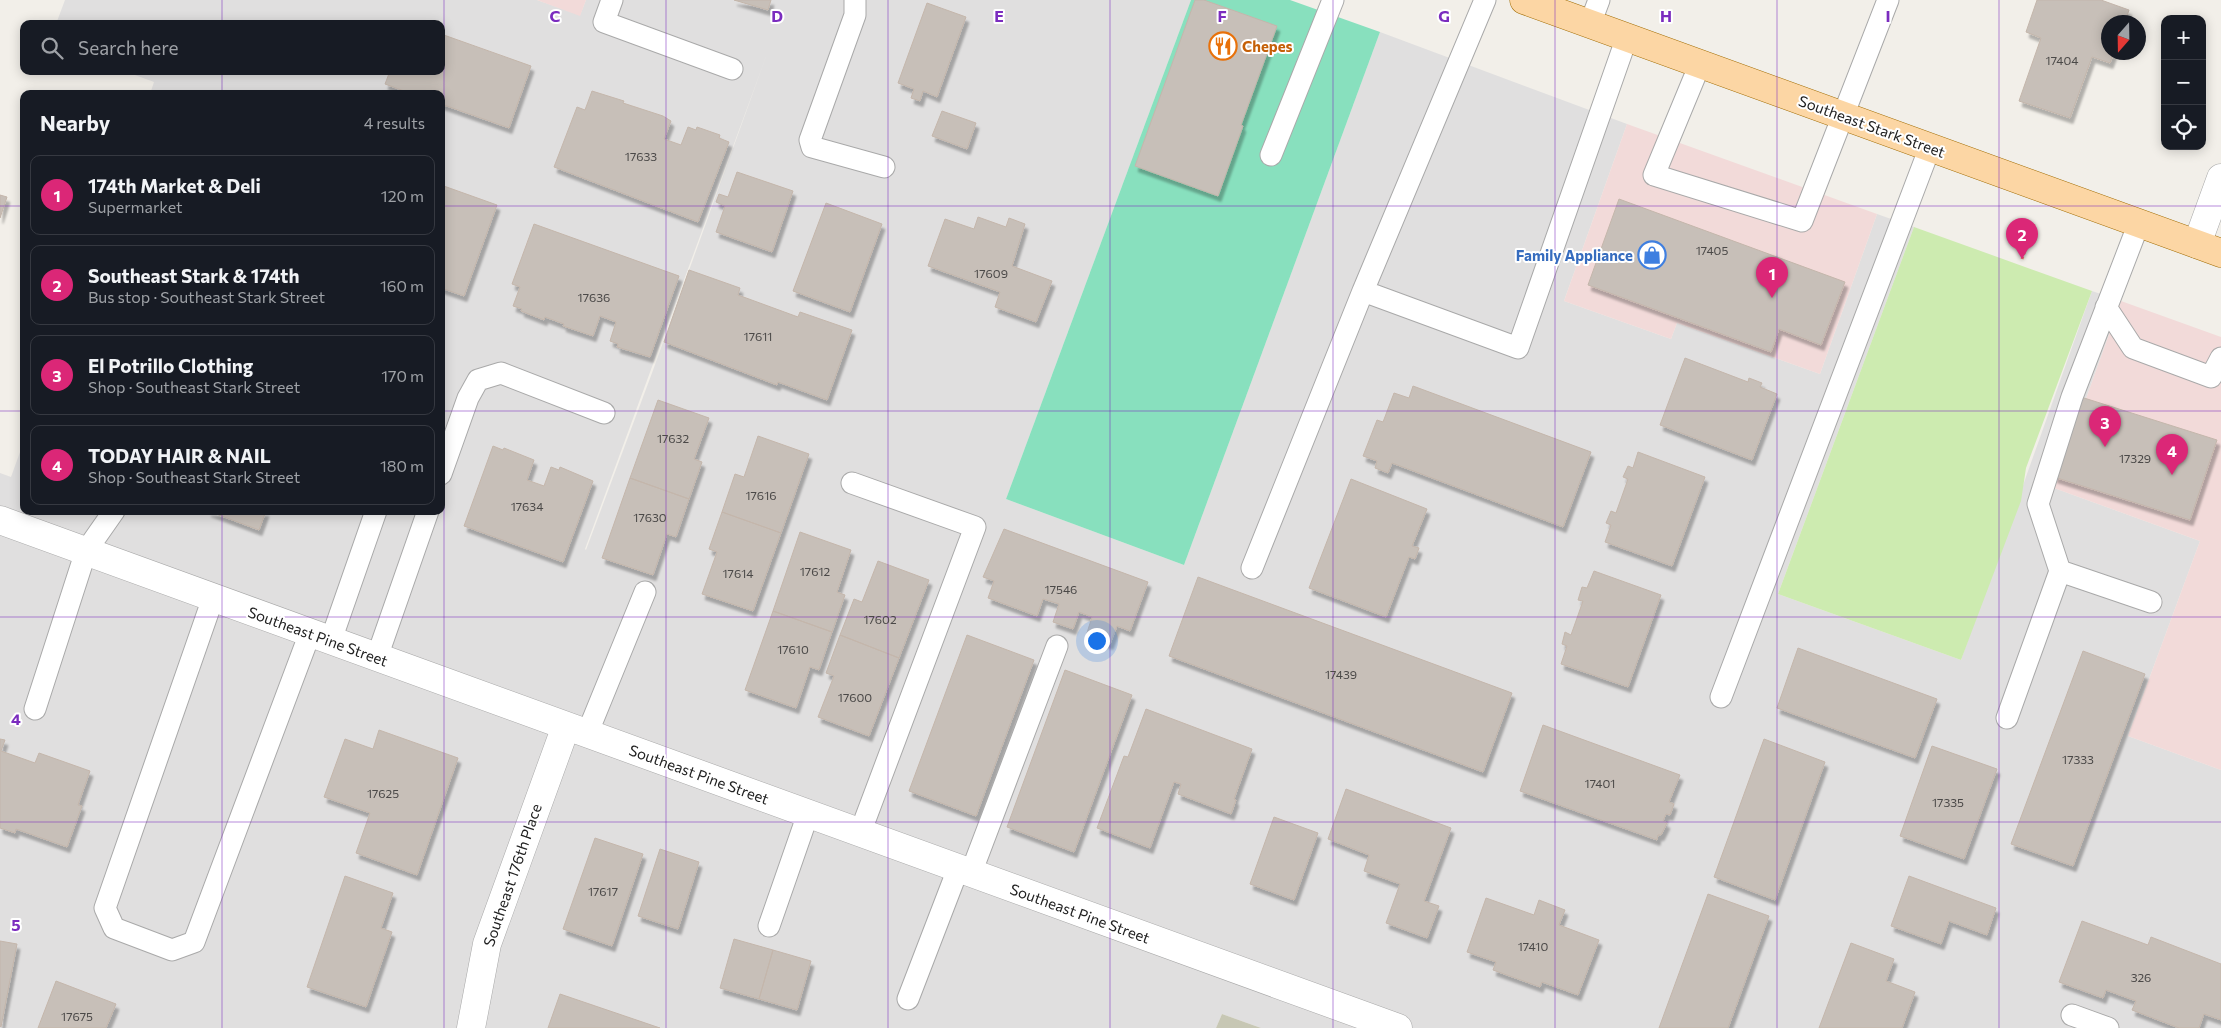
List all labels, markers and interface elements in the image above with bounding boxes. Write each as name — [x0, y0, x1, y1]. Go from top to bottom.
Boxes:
text: C — [550, 6, 561, 25]
text: D — [771, 6, 783, 25]
text: E — [994, 6, 1004, 25]
text: F — [1217, 6, 1227, 25]
text: G — [1438, 6, 1450, 25]
text: H — [1660, 6, 1672, 25]
text: I — [1885, 6, 1891, 25]
north arrow — [2101, 15, 2146, 60]
map controls — [2161, 15, 2206, 150]
button: + — [2161, 15, 2206, 60]
search box — [20, 20, 445, 75]
restaurant icon: Chepes — [1208, 31, 1238, 61]
icon: search — [38, 34, 66, 62]
text: Search here — [78, 36, 178, 59]
place label: Chepes — [1242, 37, 1293, 55]
house number: 17404 — [2046, 53, 2078, 67]
button: − — [2161, 60, 2206, 105]
street label: Southeast Stark Street — [1796, 91, 1948, 161]
button: locate — [2161, 105, 2206, 150]
text: Nearby — [40, 110, 110, 135]
text: 4 results — [364, 113, 425, 132]
house number: 17633 — [625, 149, 657, 163]
text: 174th Market & Deli — [88, 174, 261, 197]
text: 1 — [53, 186, 61, 205]
text: 120 m — [381, 186, 424, 205]
text: Supermarket — [88, 197, 183, 216]
pin: 2 — [2006, 218, 2038, 259]
shop icon: Family Appliance — [1637, 240, 1667, 270]
house number: 17405 — [1696, 243, 1728, 257]
place label: Family Appliance — [1516, 246, 1633, 264]
pin: 1 — [1756, 257, 1788, 298]
text: Southeast Stark & 174th — [88, 264, 299, 287]
house number: 17609 — [974, 266, 1008, 280]
text: 2 — [52, 276, 62, 295]
text: 160 m — [380, 276, 424, 295]
text: Bus stop · Southeast Stark Street — [88, 287, 325, 306]
house number: 17636 — [578, 290, 610, 304]
house number: 17611 — [744, 329, 772, 343]
text: El Potrillo Clothing — [88, 354, 253, 377]
text: 3 — [52, 366, 62, 385]
text: 170 m — [381, 366, 424, 385]
text: Shop · Southeast Stark Street — [88, 377, 300, 396]
pin: 3 — [2089, 406, 2121, 447]
house number: 17632 — [657, 431, 689, 445]
pin: 4 — [2156, 434, 2188, 475]
text: TODAY HAIR & NAIL — [88, 444, 271, 467]
house number: 17329 — [2119, 451, 2151, 465]
text: 4 — [52, 456, 62, 475]
text: 180 m — [380, 456, 424, 475]
text: Shop · Southeast Stark Street — [88, 467, 300, 486]
house number: 17616 — [745, 488, 777, 502]
house number: 17634 — [511, 499, 543, 513]
house number: 17630 — [633, 510, 667, 524]
house number: 17612 — [800, 564, 831, 578]
house number: 17614 — [722, 566, 754, 580]
house number: 17546 — [1045, 582, 1077, 596]
street label: Southeast Pine Street — [246, 602, 390, 670]
house number: 17602 — [863, 612, 897, 626]
your location — [1084, 628, 1110, 654]
house number: 17610 — [777, 642, 809, 656]
house number: 17439 — [1325, 667, 1357, 681]
house number: 17600 — [838, 690, 872, 704]
text: 4 — [11, 709, 21, 728]
street label: Southeast Pine Street — [627, 740, 771, 808]
house number: 17333 — [2062, 752, 2094, 766]
house number: 17401 — [1585, 776, 1615, 790]
house number: 17625 — [367, 786, 399, 800]
house number: 17335 — [1932, 795, 1964, 809]
street label: Southeast 176th Place — [479, 801, 545, 949]
street label: Southeast Pine Street — [1008, 879, 1152, 947]
house number: 17617 — [588, 884, 618, 898]
text: 5 — [11, 915, 21, 934]
house number: 17410 — [1518, 939, 1548, 953]
house number: 326 — [2131, 970, 2151, 984]
house number: 17675 — [61, 1009, 93, 1023]

